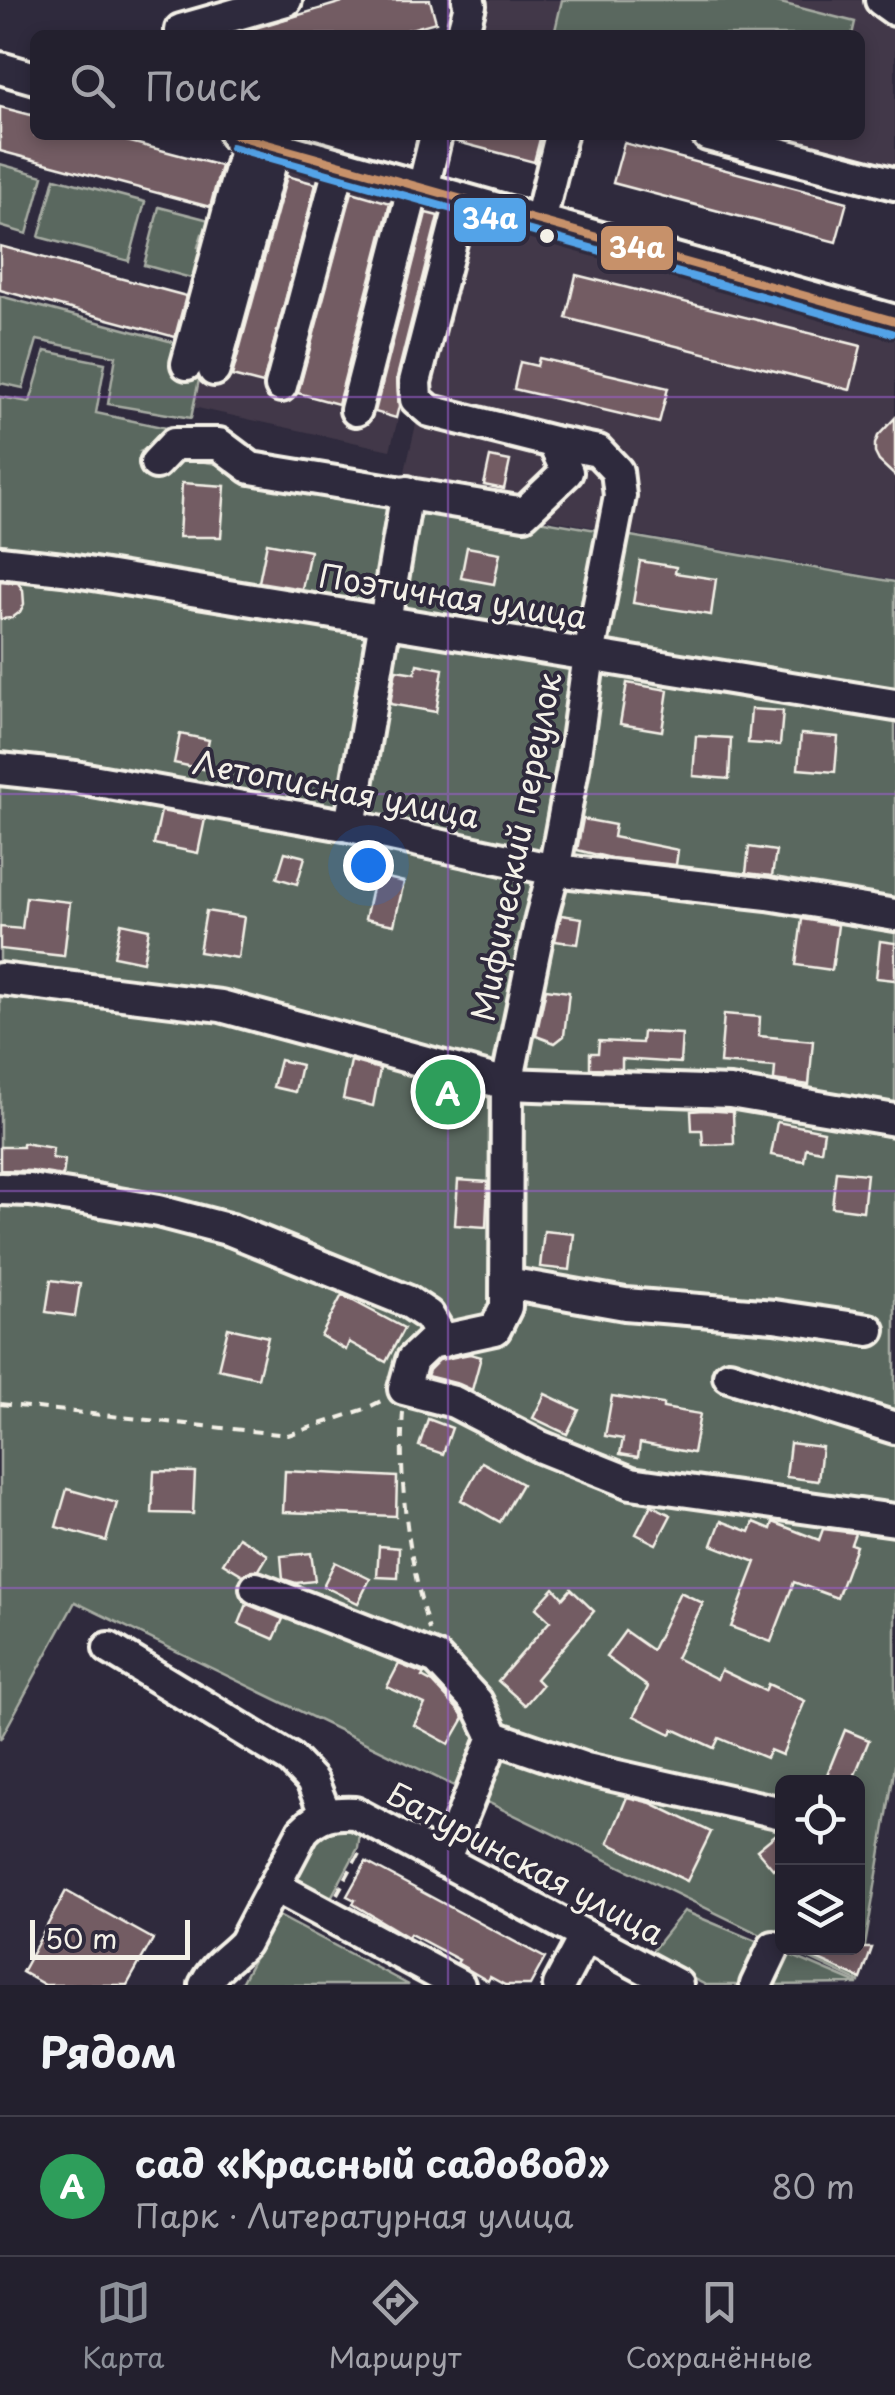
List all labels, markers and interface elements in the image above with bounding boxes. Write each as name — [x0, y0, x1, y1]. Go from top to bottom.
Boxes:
search box — [30, 30, 865, 140]
text: Поиск — [145, 57, 260, 114]
icon: search — [65, 58, 120, 113]
line badge: 34a — [452, 196, 528, 244]
text: 34a — [462, 196, 518, 239]
line badge: 34а — [599, 224, 675, 272]
text: 34а — [609, 225, 665, 268]
unlabelled marker — [537, 226, 557, 246]
street label: Поэтичная улица — [316, 550, 591, 640]
street label: Мифический переулок — [458, 668, 572, 1025]
street label: Летописная улица — [189, 737, 484, 839]
your location — [343, 840, 394, 891]
pin: A — [416, 1054, 480, 1130]
street label: Батуринская улица — [378, 1769, 673, 1956]
map controls — [775, 1775, 865, 1955]
button: locate — [775, 1775, 865, 1865]
button: layers — [775, 1865, 865, 1955]
scale bar — [30, 1915, 190, 1960]
text: 50 m — [45, 1916, 118, 1959]
text: Рядом — [40, 2019, 177, 2082]
text: сад «Красный садовод» — [135, 2134, 610, 2191]
text: A — [60, 2162, 85, 2210]
text: 80 m — [771, 2162, 855, 2210]
text: Парк · Литературная улица — [135, 2191, 573, 2239]
tab: Карта — [82, 2275, 164, 2378]
tab: Маршрут — [329, 2275, 461, 2378]
tab: Сохранённые — [626, 2275, 813, 2378]

